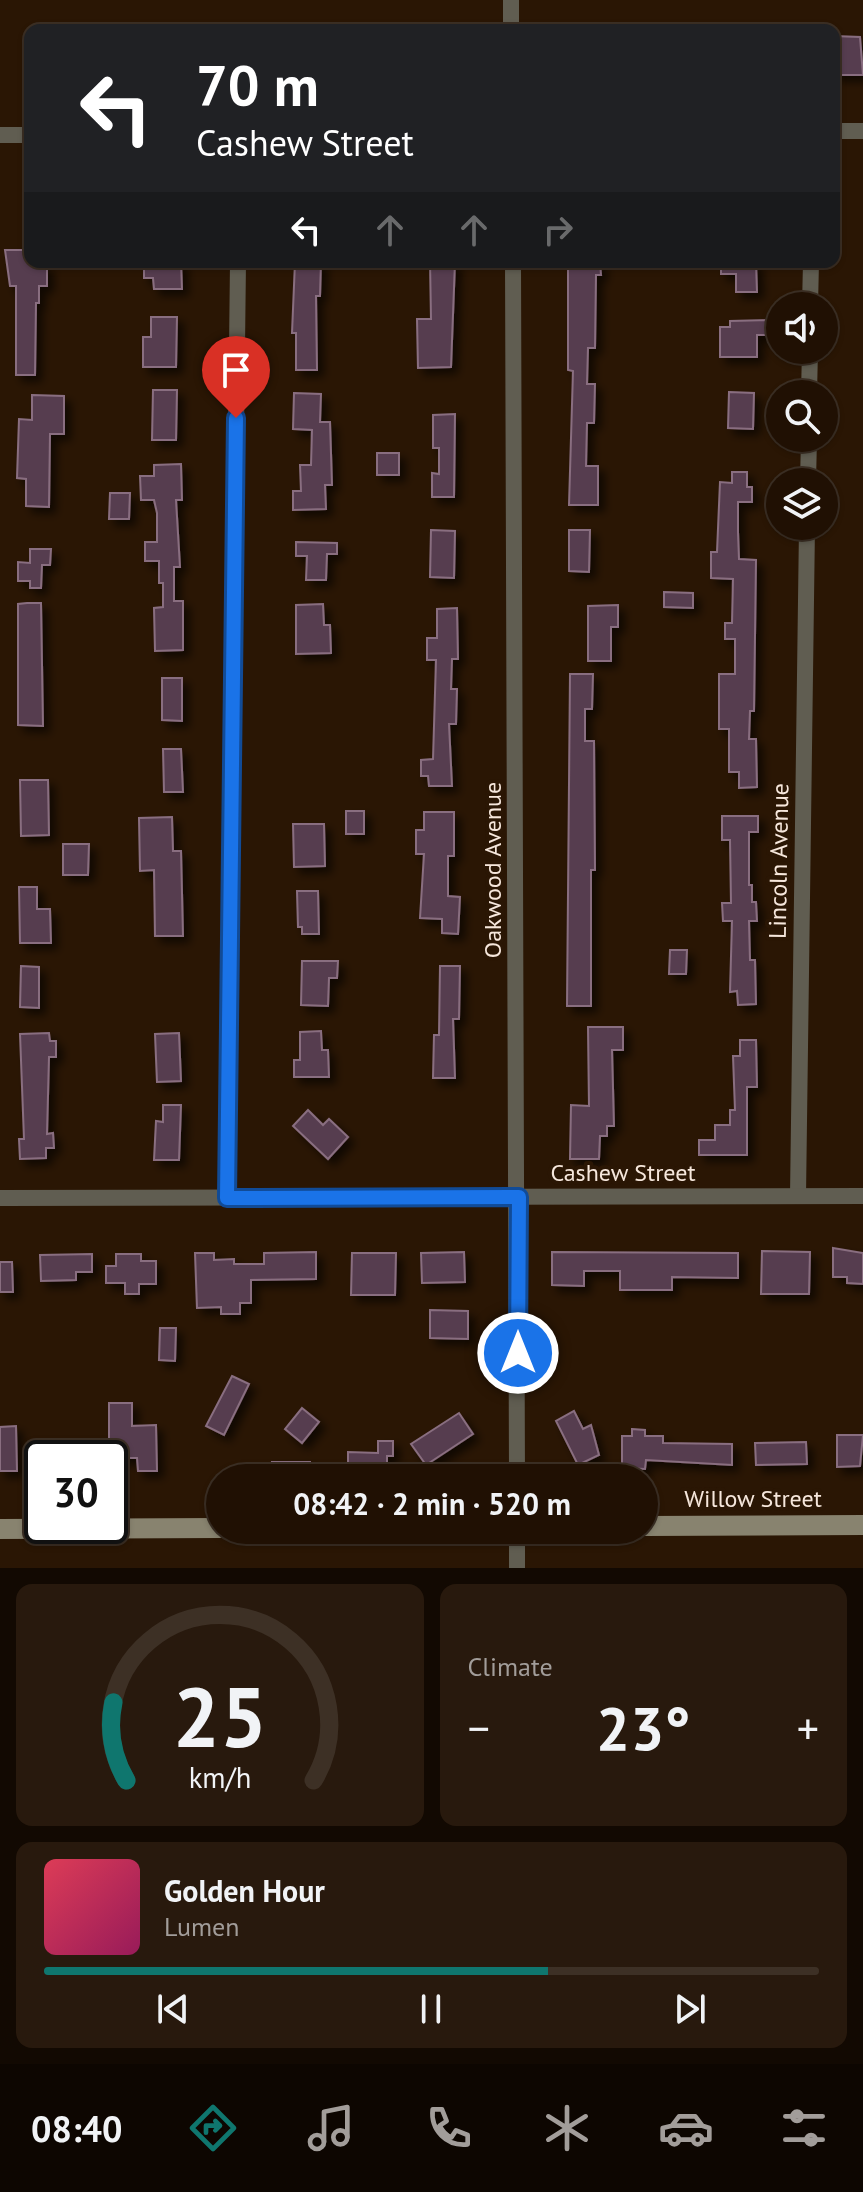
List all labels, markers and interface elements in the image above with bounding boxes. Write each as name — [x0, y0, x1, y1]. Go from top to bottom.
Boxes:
text: 70 m — [196, 49, 319, 121]
icon: left — [64, 56, 168, 160]
text: Cashew Street — [196, 119, 414, 166]
icon: left — [284, 208, 328, 252]
icon: ahead — [368, 208, 412, 252]
icon: ahead — [452, 208, 496, 252]
icon: right — [536, 208, 580, 252]
map controls — [766, 292, 838, 540]
button: sound — [766, 292, 838, 364]
pin — [202, 336, 270, 418]
icon: arrive — [214, 348, 258, 392]
button: search — [766, 380, 838, 452]
button: layers — [766, 468, 838, 540]
street label: Oakwood Avenue — [477, 782, 508, 958]
street label: Lincoln Avenue — [762, 783, 795, 939]
street label: Cashew Street — [550, 1157, 696, 1188]
position arrow — [476, 1311, 560, 1395]
speed limit sign: 30 — [24, 1440, 128, 1544]
street label: Willow Street — [684, 1483, 822, 1514]
text: 08:42 · 2 min · 520 m — [293, 1484, 571, 1523]
text: Climate — [468, 1650, 553, 1683]
text: 25 — [173, 1662, 267, 1770]
text: 23° — [596, 1689, 690, 1767]
text: − — [468, 1699, 490, 1756]
text: + — [797, 1699, 819, 1756]
text: km/h — [188, 1759, 251, 1796]
text: Golden Hour — [164, 1871, 325, 1910]
text: Lumen — [164, 1910, 239, 1943]
icon: previous — [151, 1987, 195, 2031]
icon: pause — [409, 1987, 453, 2031]
icon: next — [668, 1987, 712, 2031]
icon: directions — [185, 2100, 241, 2156]
icon: music — [303, 2100, 359, 2156]
icon: phone — [421, 2100, 477, 2156]
icon: climate — [539, 2100, 595, 2156]
icon: car — [658, 2100, 714, 2156]
icon: filters — [776, 2100, 832, 2156]
text: 08:40 — [31, 2105, 122, 2152]

